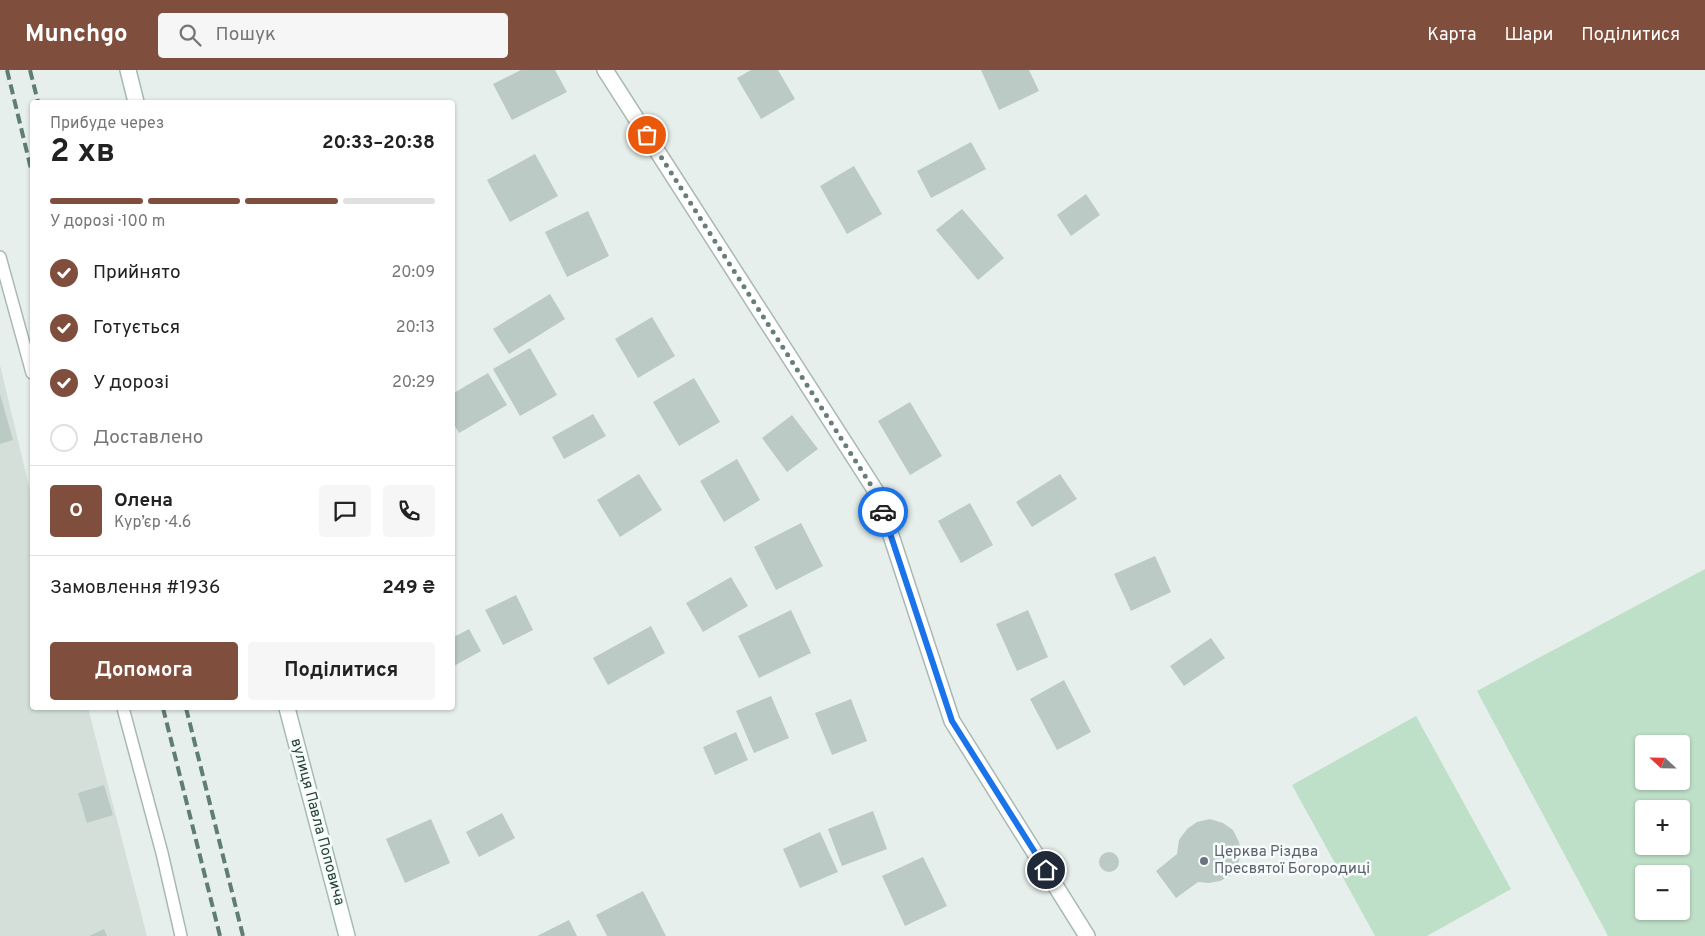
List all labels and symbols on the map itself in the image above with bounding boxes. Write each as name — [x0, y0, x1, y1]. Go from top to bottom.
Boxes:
pin — [626, 114, 668, 156]
courier — [858, 487, 908, 537]
north arrow — [1635, 735, 1690, 790]
street label: вулиця Павла Поповича — [286, 736, 348, 908]
place label: Церква Різдва Пресвятої Богородиці — [1214, 843, 1370, 879]
pin — [1025, 849, 1067, 891]
marker: Церква Різдва Пресвятої Богородиці — [1198, 855, 1210, 867]

